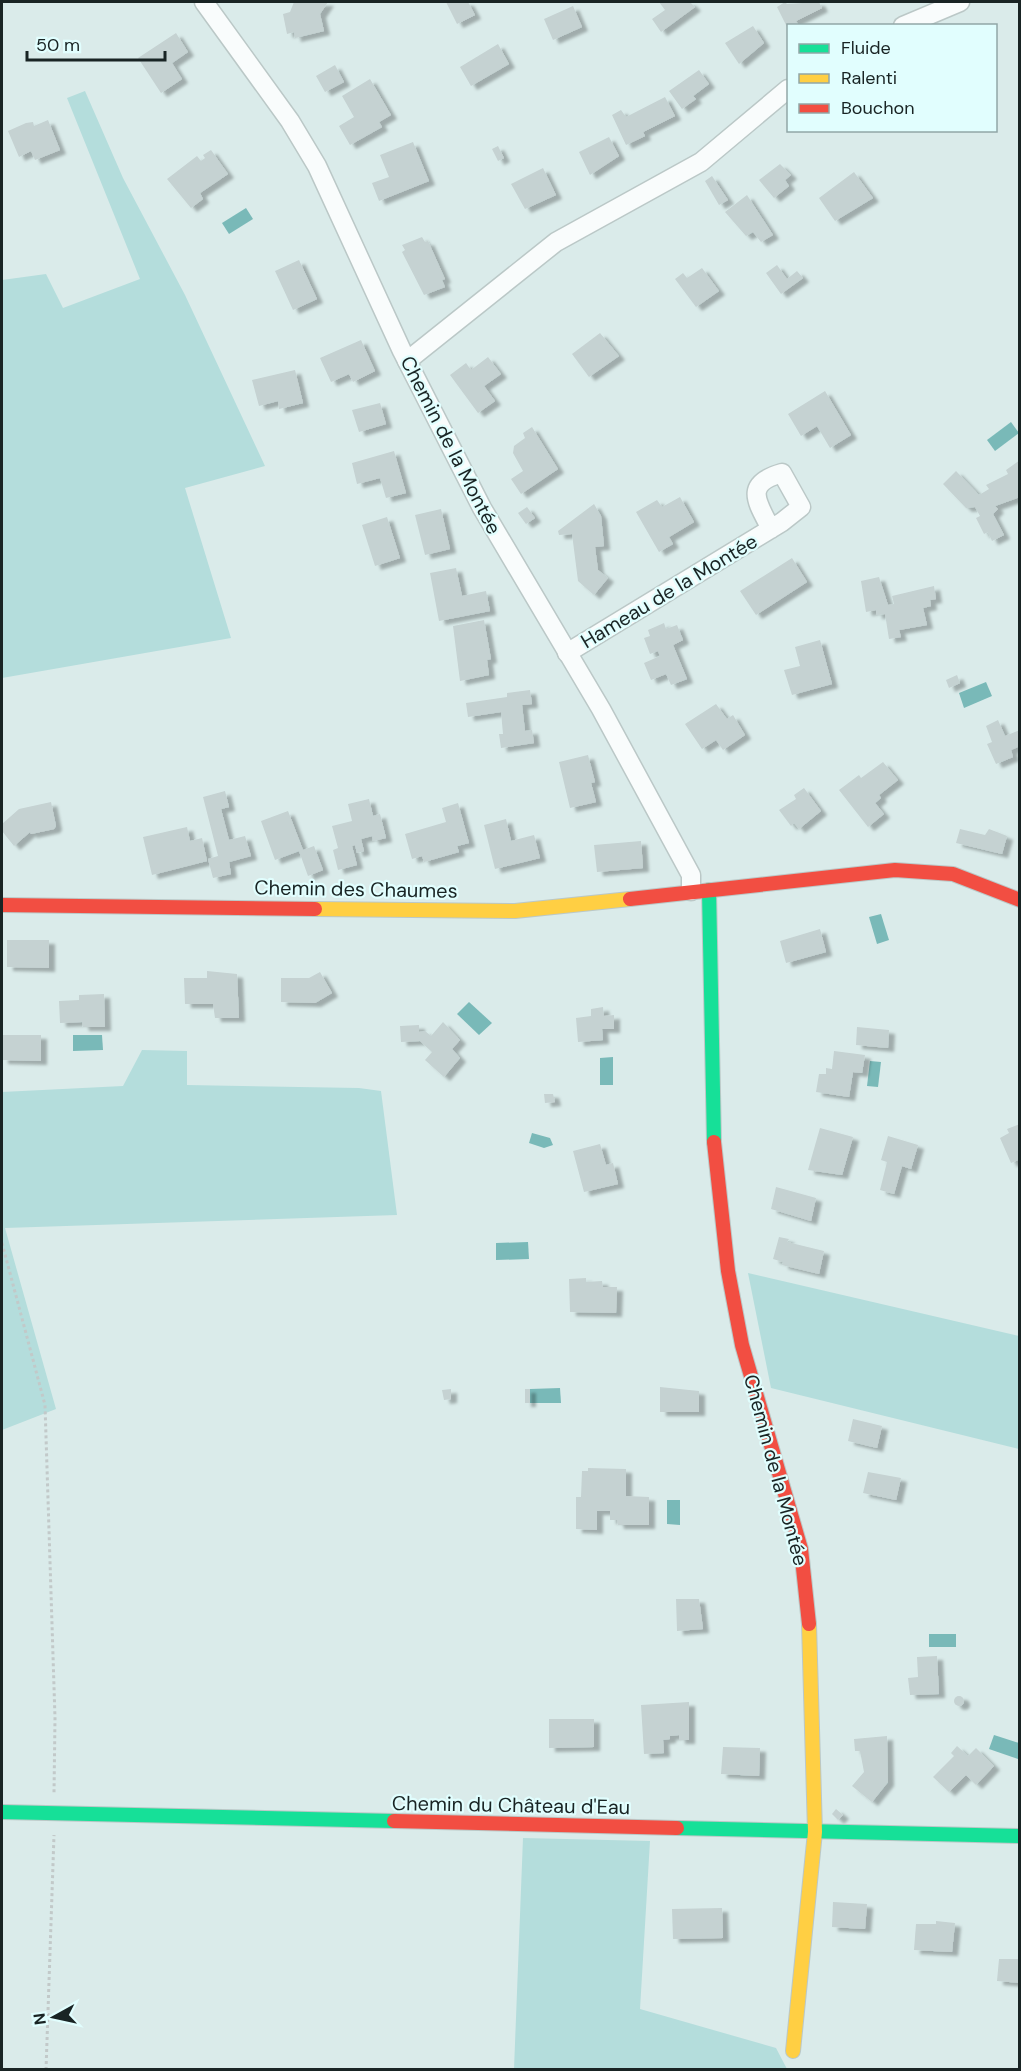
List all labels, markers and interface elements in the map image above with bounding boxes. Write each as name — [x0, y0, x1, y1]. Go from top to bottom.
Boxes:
scale bar — [27, 24, 165, 62]
legend — [787, 24, 997, 132]
text: 50 m — [36, 33, 80, 57]
text: Fluide — [841, 36, 891, 60]
text: Ralenti — [841, 66, 897, 90]
text: Bouchon — [841, 96, 915, 120]
street label: Chemin de la Montée — [395, 351, 507, 539]
street label: Hameau de la Montée — [576, 528, 762, 654]
street label: Chemin des Chaumes — [254, 874, 458, 904]
street label: Chemin de la Montée — [738, 1372, 814, 1568]
street label: Chemin du Château d'Eau — [392, 1790, 630, 1820]
north arrow — [24, 1987, 84, 2047]
text: N — [28, 2012, 51, 2026]

